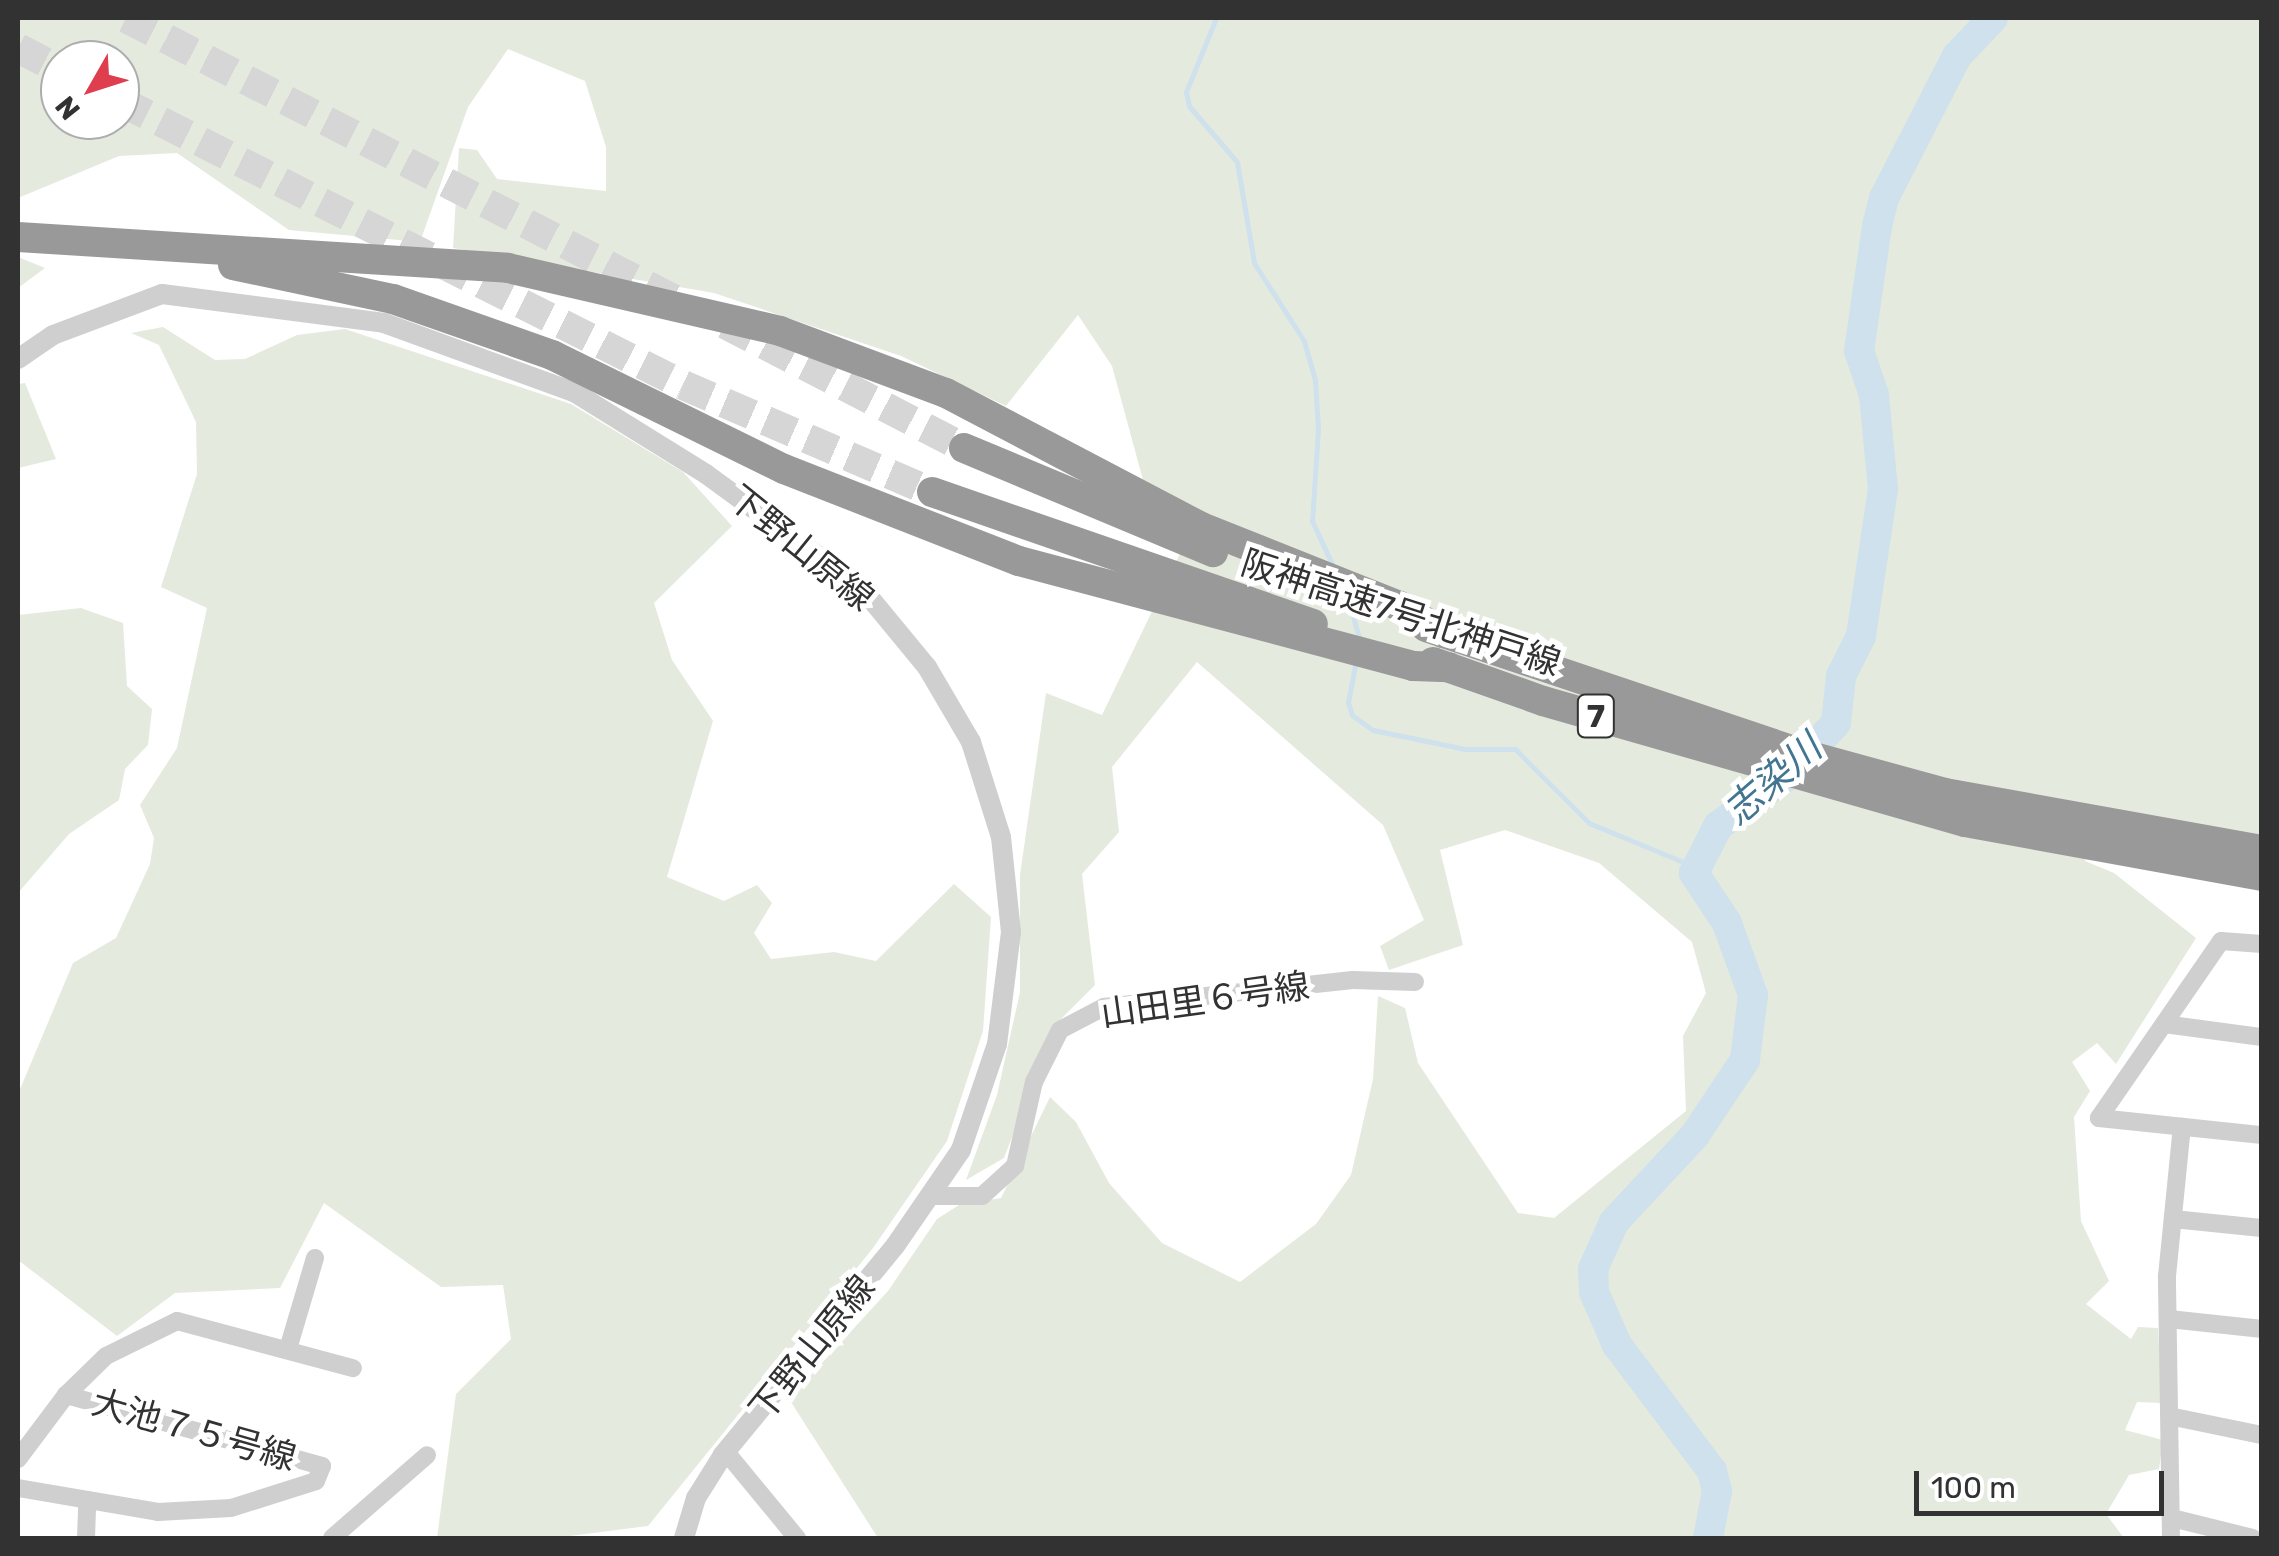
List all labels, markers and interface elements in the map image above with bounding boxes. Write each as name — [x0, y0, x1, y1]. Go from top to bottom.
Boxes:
north arrow — [40, 40, 140, 140]
text: N — [49, 90, 87, 126]
street label: 下野山原線 — [720, 477, 882, 619]
street label: 阪神高速7号北神戸線 — [1236, 542, 1566, 684]
road number: 7 — [1576, 689, 1616, 743]
water label: 志染川 — [1715, 725, 1831, 835]
street label: 山田里６号線 — [1098, 965, 1312, 1035]
street label: 下野山原線 — [741, 1267, 883, 1429]
street label: 大池７５号線 — [87, 1381, 301, 1479]
scale bar — [1919, 1451, 2169, 1513]
text: 100 m — [1931, 1470, 2016, 1506]

